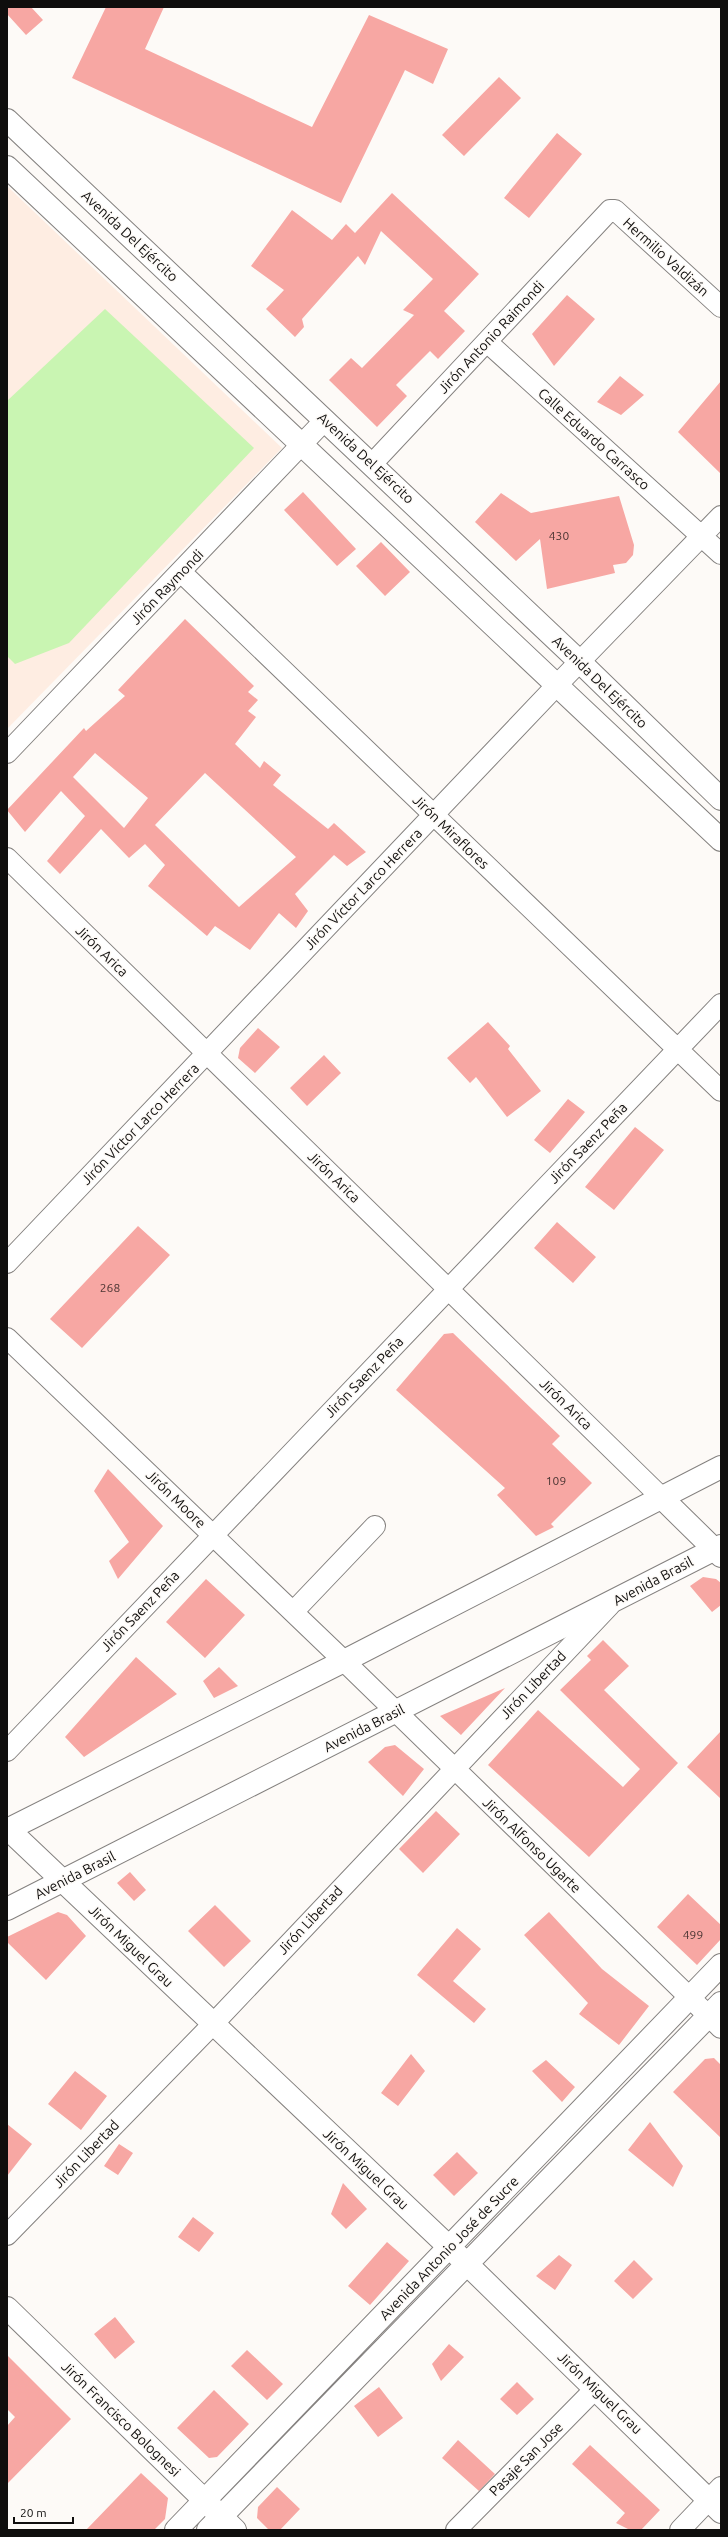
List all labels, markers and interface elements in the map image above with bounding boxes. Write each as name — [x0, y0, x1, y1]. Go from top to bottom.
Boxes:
street label: Avenida Del Ejército — [79, 187, 181, 285]
street label: Hermilio Valdizán — [620, 214, 712, 300]
street label: Jirón Antonio Raimondi — [435, 278, 547, 396]
street label: Calle Eduardo Carrasco — [535, 385, 653, 493]
street label: Avenida Del Ejército — [315, 409, 417, 507]
house number: 430 — [549, 529, 569, 542]
street label: Jirón Raymondi — [127, 546, 207, 628]
street label: Avenida Del Ejército — [549, 633, 651, 731]
street label: Jirón Miraflores — [410, 792, 492, 872]
street label: Jirón Víctor Larco Herrera — [301, 825, 425, 953]
street label: Jirón Arica — [73, 922, 131, 980]
street label: Jirón Víctor Larco Herrera — [78, 1060, 202, 1188]
street label: Jirón Saenz Peña — [545, 1099, 631, 1187]
street label: Jirón Arica — [305, 1148, 363, 1206]
house number: 268 — [100, 1281, 120, 1294]
street label: Jirón Saenz Peña — [321, 1333, 407, 1421]
street label: Jirón Arica — [537, 1375, 595, 1433]
street label: Jirón Moore — [143, 1467, 209, 1531]
house number: 109 — [546, 1474, 566, 1487]
street label: Avenida Brasil — [610, 1553, 696, 1609]
street label: Jirón Saenz Peña — [97, 1567, 183, 1655]
street label: Jirón Libertad — [497, 1648, 569, 1722]
street label: Avenida Brasil — [321, 1701, 407, 1755]
street label: Jirón Alfonso Ugarte — [480, 1794, 584, 1896]
street label: Avenida Brasil — [32, 1848, 118, 1902]
street label: Jirón Libertad — [274, 1883, 346, 1957]
street label: Jirón Miguel Grau — [86, 1902, 176, 1990]
house number: 499 — [683, 1928, 703, 1941]
street label: Jirón Libertad — [50, 2117, 122, 2191]
street label: Jirón Miguel Grau — [320, 2125, 412, 2213]
street label: Avenida Antonio José de Sucre — [376, 2173, 522, 2323]
street label: Jirón Miguel Grau — [555, 2349, 645, 2437]
street label: Jirón Francisco Bolognesi — [58, 2358, 184, 2480]
street label: Pasaje San Jose — [486, 2419, 566, 2499]
scale bar — [14, 2499, 73, 2525]
text: 20 m — [20, 2506, 47, 2519]

